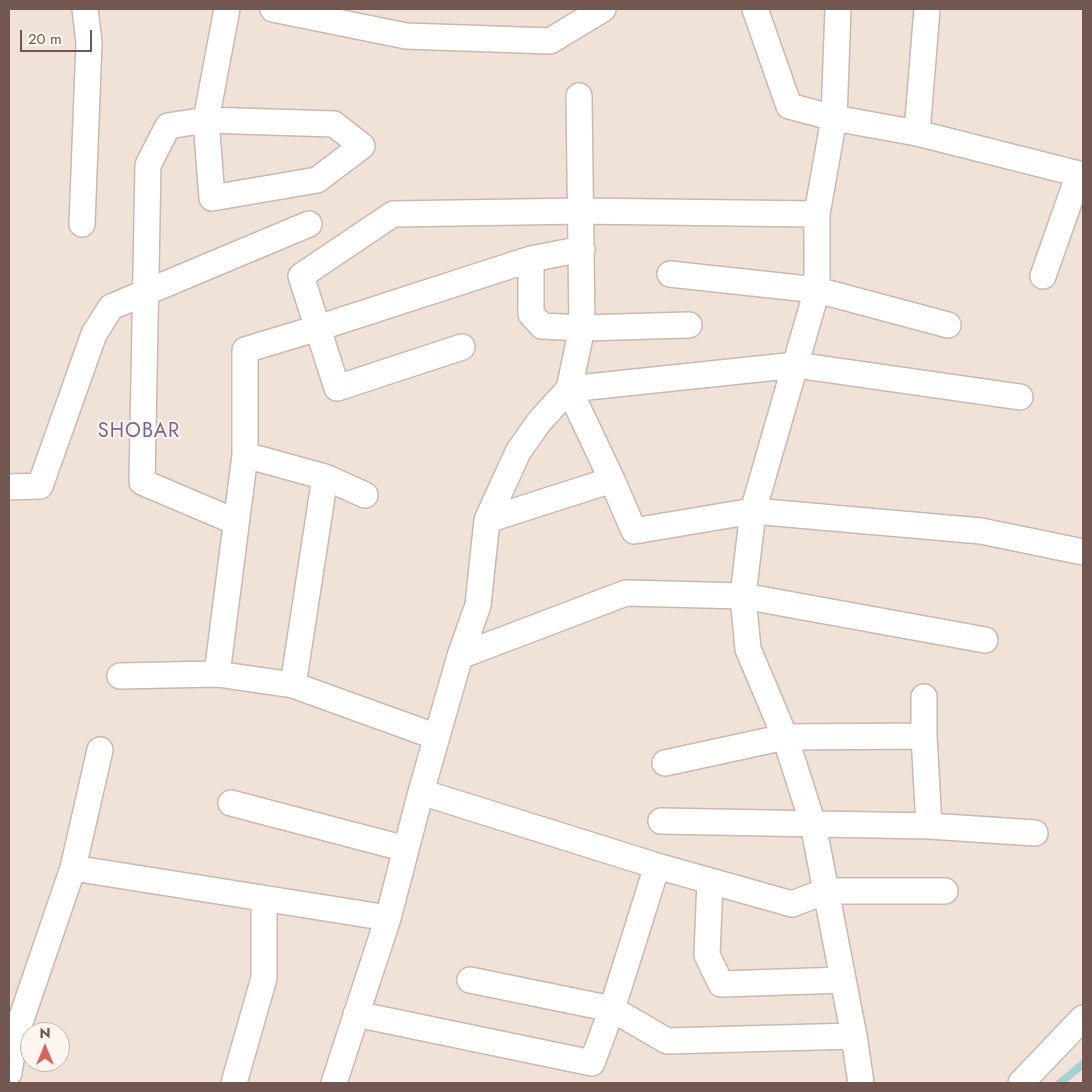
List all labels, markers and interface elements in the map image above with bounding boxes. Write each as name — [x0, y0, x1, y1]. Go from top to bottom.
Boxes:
scale bar — [22, 20, 95, 52]
text: 20 m — [28, 28, 62, 50]
district label: SHOBAR — [97, 420, 181, 444]
north arrow — [20, 1022, 70, 1072]
text: N — [39, 1023, 51, 1043]

